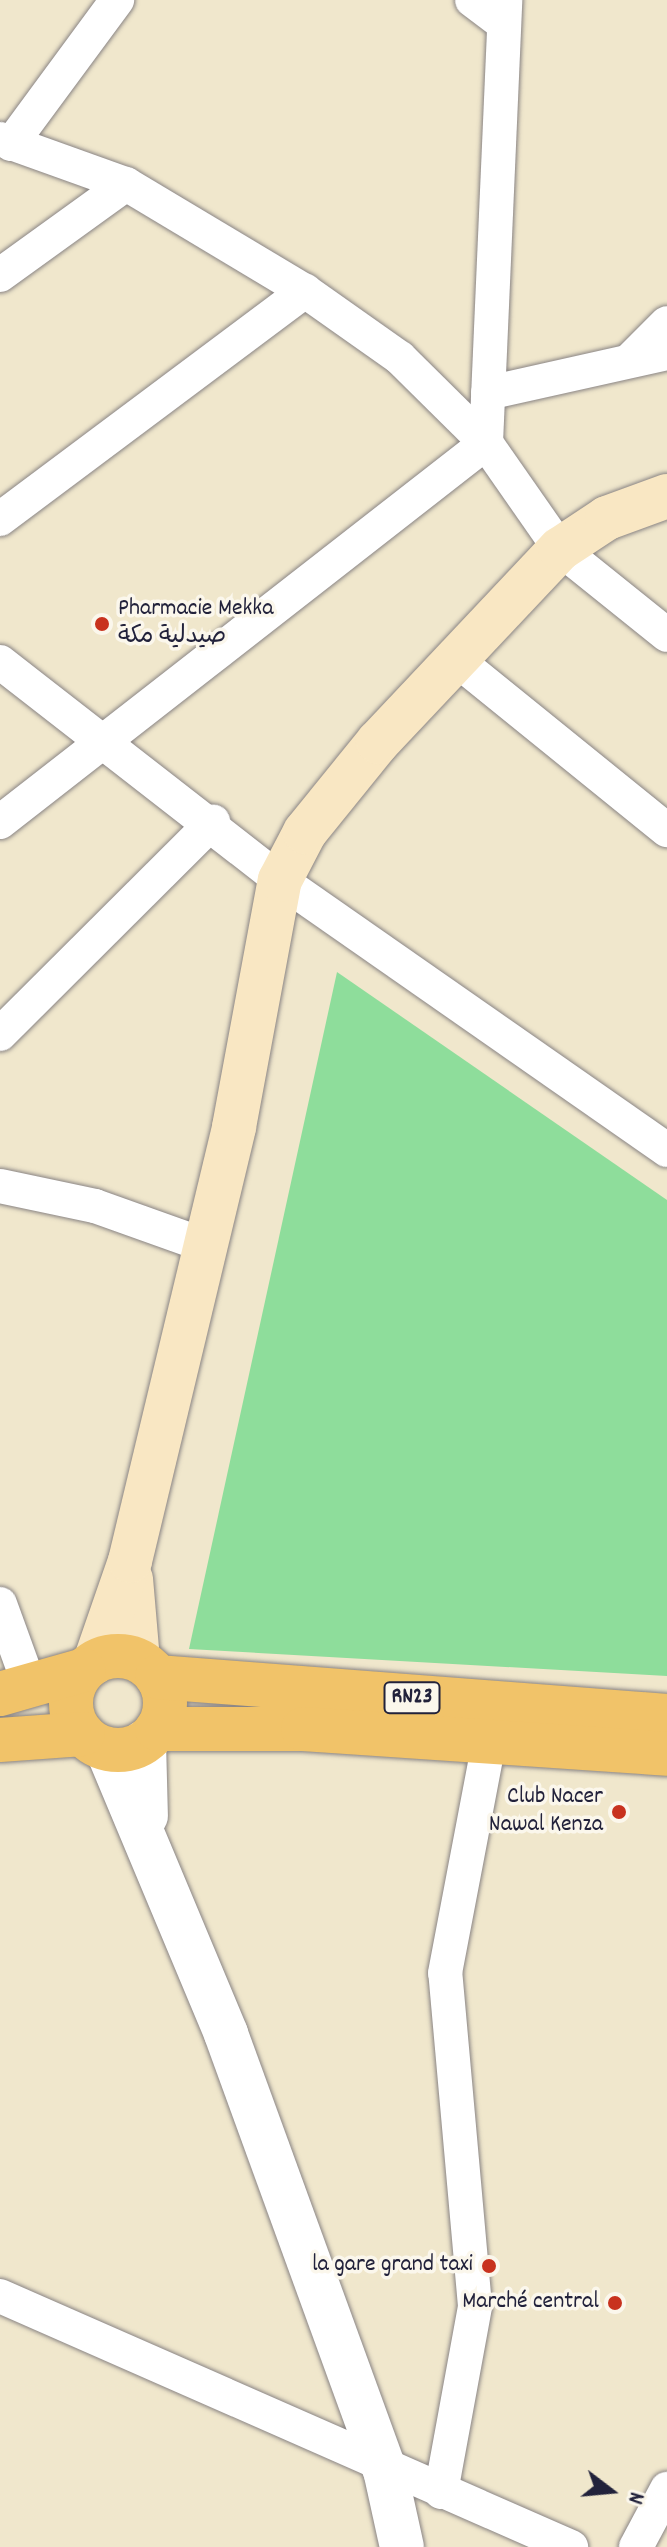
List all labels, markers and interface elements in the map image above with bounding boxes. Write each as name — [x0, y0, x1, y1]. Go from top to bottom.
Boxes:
place label: Pharmacie Mekka صيدلية مكة — [118, 596, 273, 652]
marker: Pharmacie Mekka صيدلية مكة — [93, 615, 111, 633]
road number: RN23 — [382, 1680, 442, 1716]
place label: Club Nacer Nawal Kenza — [489, 1784, 603, 1840]
marker: Club Nacer Nawal Kenza — [610, 1803, 628, 1821]
place label: la gare grand taxi — [312, 2252, 473, 2280]
marker: la gare grand taxi — [480, 2257, 498, 2275]
place label: Marché central — [462, 2289, 599, 2317]
marker: Marché central — [606, 2294, 624, 2312]
north arrow — [571, 2451, 651, 2531]
text: N — [618, 2488, 651, 2507]

